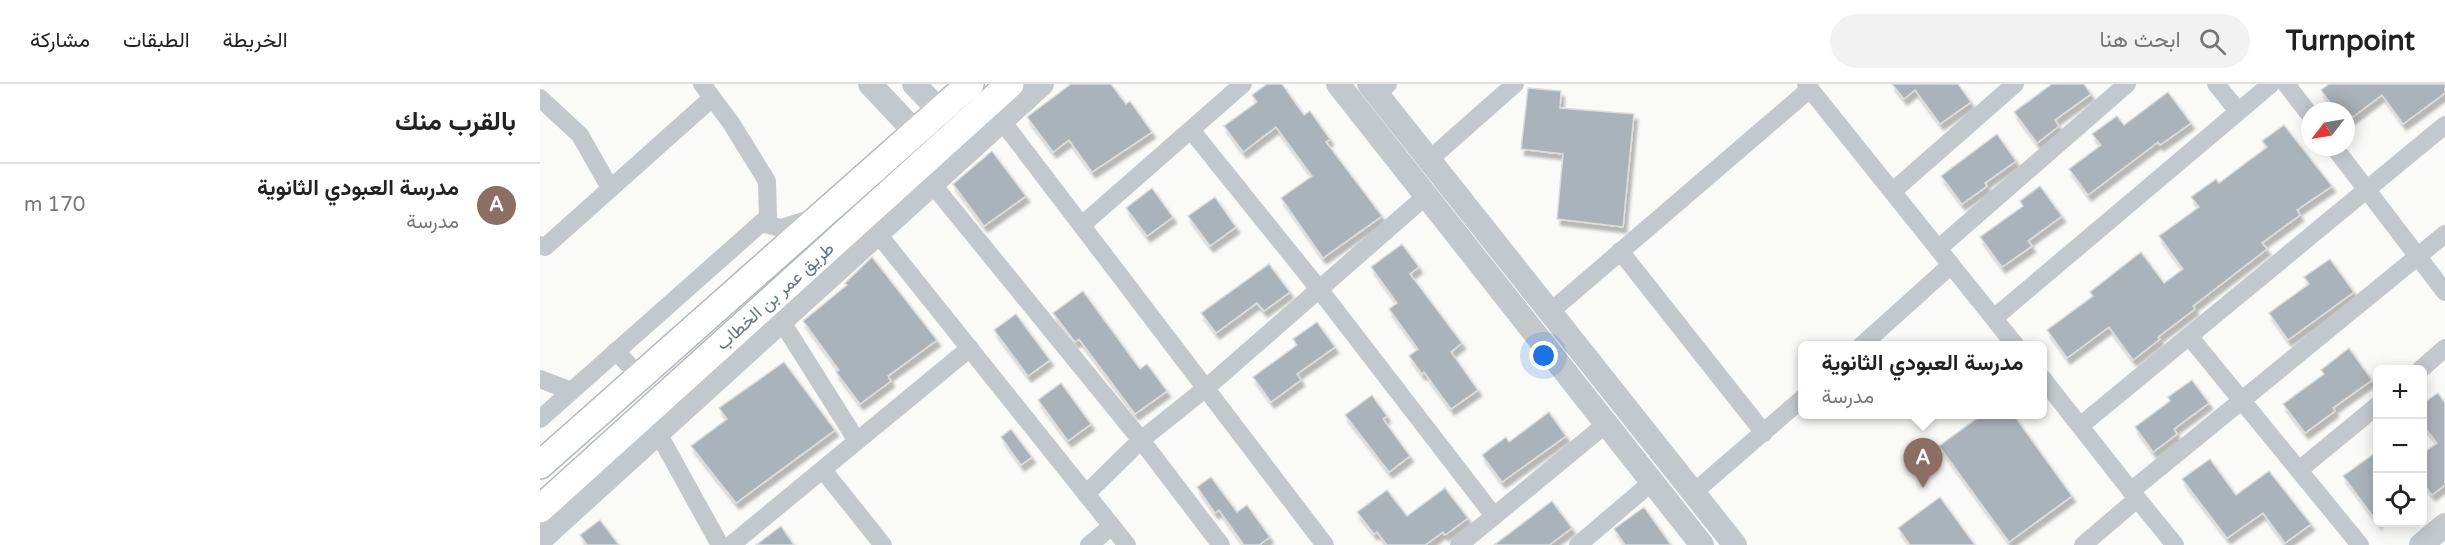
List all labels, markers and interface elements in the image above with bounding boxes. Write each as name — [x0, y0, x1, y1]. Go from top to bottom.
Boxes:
search box — [1830, 14, 2250, 68]
text: Turnpoint — [2286, 24, 2415, 58]
icon: search — [2196, 25, 2229, 58]
text: ابحث هنا — [2100, 27, 2181, 53]
text: مشاركة — [30, 28, 90, 53]
text: الطبقات — [123, 28, 190, 53]
text: الخريطة — [223, 28, 288, 53]
north arrow — [2301, 102, 2355, 156]
text: بالقرب منك — [395, 106, 516, 137]
text: مدرسة العبودي الثانوية — [257, 175, 459, 201]
text: 170 m — [24, 193, 85, 217]
text: A — [489, 193, 504, 217]
text: مدرسة — [406, 210, 459, 234]
street label: طريق عمر بن الخطاب — [711, 237, 839, 355]
your location — [1529, 341, 1558, 370]
popup — [1798, 341, 2047, 419]
text: مدرسة العبودي الثانوية — [1821, 350, 2024, 376]
map controls — [2373, 365, 2427, 527]
button: + — [2373, 365, 2427, 419]
text: مدرسة — [1821, 385, 1874, 409]
button: − — [2373, 419, 2427, 473]
pin: A — [1904, 438, 1942, 488]
button: locate — [2373, 473, 2427, 527]

